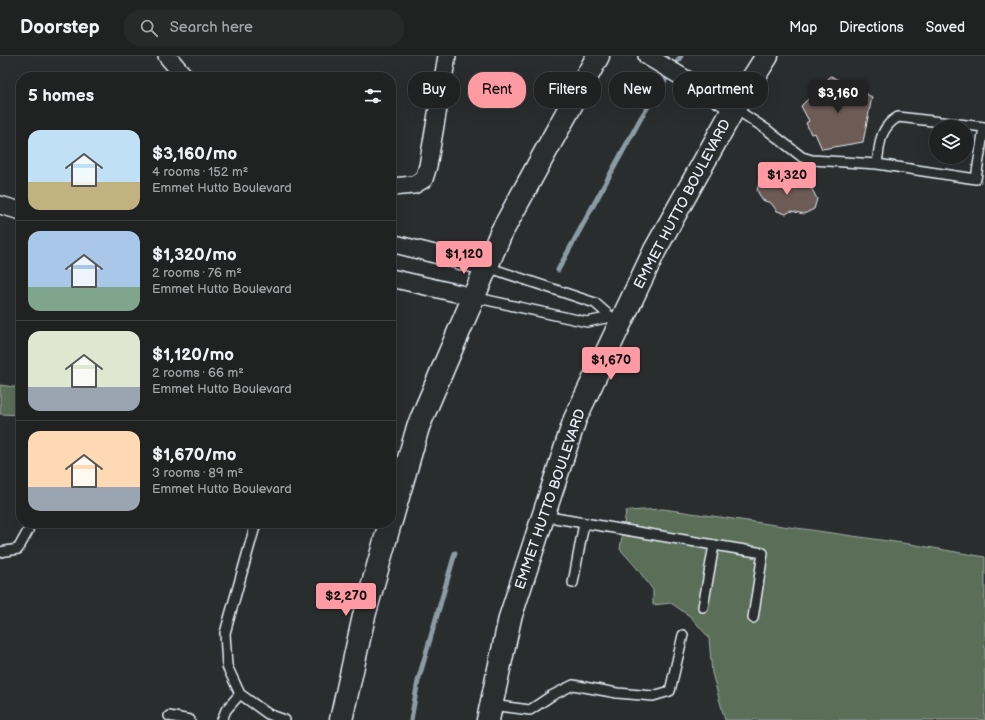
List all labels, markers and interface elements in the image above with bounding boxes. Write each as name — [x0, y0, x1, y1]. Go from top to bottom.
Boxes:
search box — [124, 10, 404, 46]
text: Doorstep — [20, 16, 100, 39]
icon: search — [138, 17, 160, 39]
text: Search here — [170, 18, 253, 37]
text: Map — [789, 19, 817, 36]
text: Directions — [839, 19, 904, 36]
text: Saved — [926, 19, 965, 36]
chip: Buy — [408, 72, 460, 108]
chip: Rent — [468, 72, 526, 108]
chip: Filters — [534, 72, 601, 108]
chip: New — [609, 72, 665, 108]
chip: Apartment — [673, 72, 768, 108]
pin: $3,160 — [805, 80, 871, 114]
icon: filters — [362, 85, 384, 107]
text: $3,160 — [818, 85, 858, 101]
text: 5 homes — [28, 86, 94, 106]
street label: EMMET HUTTO BOULEVARD — [630, 116, 734, 292]
map controls — [929, 120, 973, 164]
button: layers — [929, 120, 973, 164]
text: $3,160/mo — [152, 144, 237, 164]
icon: home — [60, 146, 108, 194]
pin: $1,320 — [754, 162, 820, 196]
text: 4 rooms · 152 m² — [152, 164, 248, 180]
text: $1,320 — [767, 167, 807, 183]
text: Emmet Hutto Boulevard — [152, 180, 292, 196]
pin: $1,120 — [431, 241, 497, 275]
text: $1,320/mo — [152, 245, 237, 265]
text: $1,120 — [445, 246, 483, 262]
icon: home — [60, 247, 108, 295]
text: 2 rooms · 76 m² — [152, 265, 242, 281]
text: Emmet Hutto Boulevard — [152, 281, 292, 297]
text: $1,120/mo — [152, 345, 234, 365]
icon: home — [60, 347, 108, 395]
pin: $1,670 — [578, 347, 644, 381]
text: $1,670 — [591, 352, 631, 368]
text: 2 rooms · 66 m² — [152, 365, 244, 381]
text: Emmet Hutto Boulevard — [152, 381, 292, 397]
street label: EMMET HUTTO BOULEVARD — [511, 407, 589, 591]
text: $1,670/mo — [152, 445, 237, 465]
icon: home — [60, 447, 108, 495]
text: 3 rooms · 89 m² — [152, 465, 243, 481]
text: Emmet Hutto Boulevard — [152, 481, 292, 497]
pin: $2,270 — [313, 583, 379, 617]
text: $2,270 — [325, 588, 367, 604]

